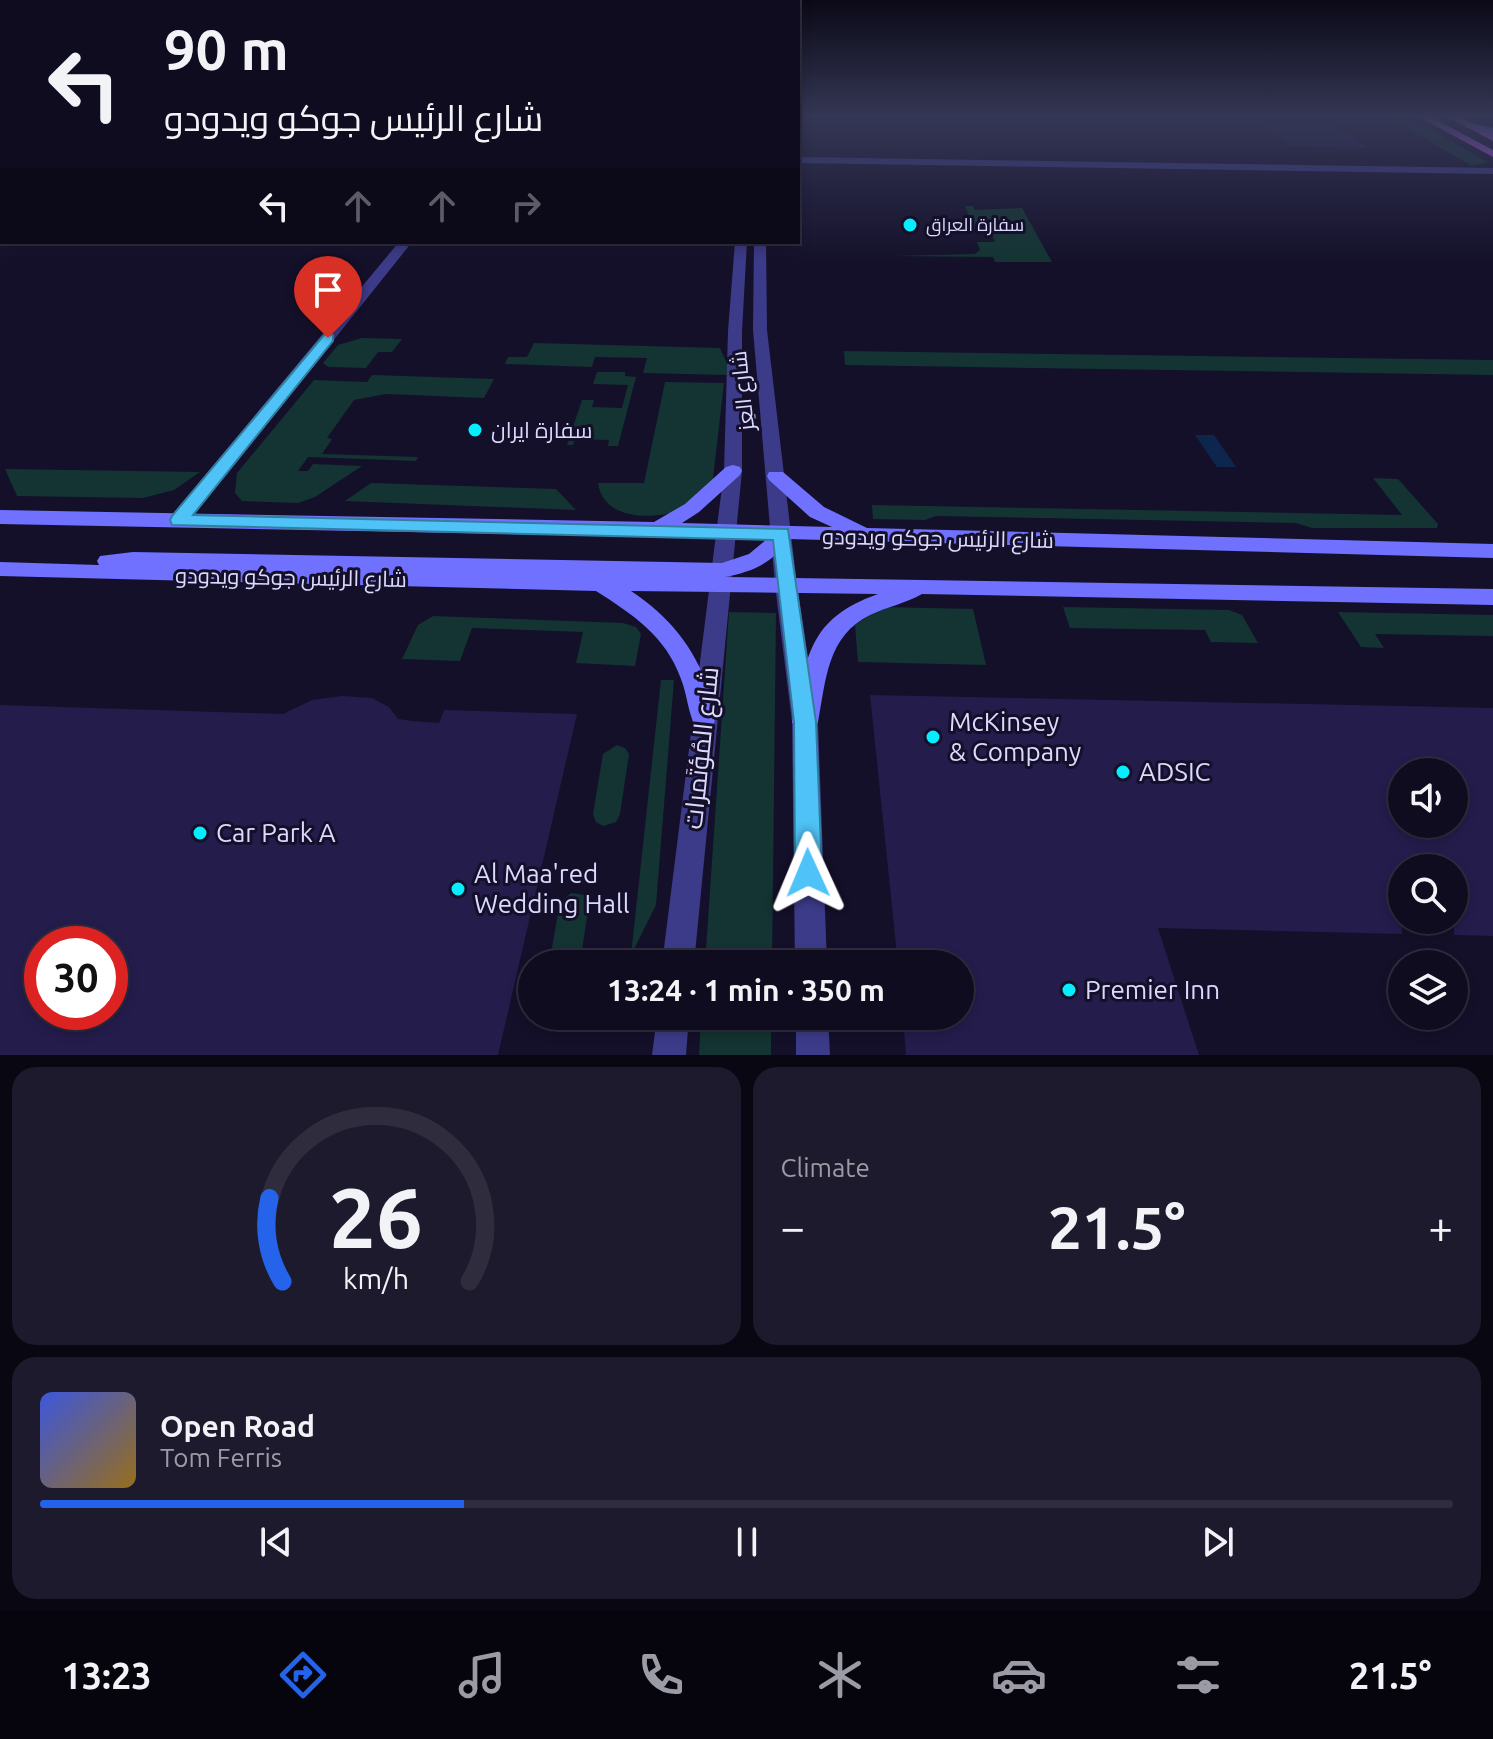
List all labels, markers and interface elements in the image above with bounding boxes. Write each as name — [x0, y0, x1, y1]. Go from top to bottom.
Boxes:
text: 90 m — [164, 18, 289, 81]
icon: left — [32, 32, 136, 136]
text: شارع الرئيس جوكو ويدودو — [164, 97, 543, 138]
icon: left — [252, 184, 296, 228]
icon: ahead — [336, 184, 380, 228]
icon: ahead — [420, 184, 464, 228]
icon: right — [504, 184, 548, 228]
place label: سفارة العراق — [926, 214, 1024, 237]
marker: سفارة العراق — [901, 216, 919, 234]
pin — [294, 256, 362, 338]
icon: arrive — [306, 268, 350, 312]
street label: شارع العِز — [725, 350, 761, 434]
place label: سفارة ايران — [491, 417, 592, 443]
marker: سفارة ايران — [466, 421, 484, 439]
street label: شارع الرئيس جوكو ويدودو — [822, 523, 1054, 555]
street label: شارع الرئيس جوكو ويدودو — [175, 562, 407, 594]
street label: شارع المُؤتَمرات — [678, 665, 726, 831]
place label: McKinsey & Company — [949, 707, 1081, 766]
marker: McKinsey & Company — [924, 728, 942, 746]
place label: ADSIC — [1139, 757, 1211, 786]
map controls — [1388, 758, 1468, 1030]
button: sound — [1388, 758, 1468, 838]
marker: ADSIC — [1114, 763, 1132, 781]
place label: Car Park A — [216, 818, 336, 847]
marker: Car Park A — [191, 824, 209, 842]
position arrow — [766, 831, 850, 915]
button: search — [1388, 854, 1468, 934]
place label: Al Maa'red Wedding Hall — [474, 859, 630, 918]
marker: Al Maa'red Wedding Hall — [449, 880, 467, 898]
speed limit sign: 30 — [24, 926, 128, 1030]
button: layers — [1388, 950, 1468, 1030]
text: 13:24 · 1 min · 350 m — [607, 973, 885, 1007]
place label: Premier Inn — [1085, 975, 1220, 1004]
marker: Premier Inn — [1060, 981, 1078, 999]
text: Climate — [781, 1153, 870, 1182]
text: 26 — [329, 1170, 423, 1264]
text: 21.5° — [1048, 1193, 1185, 1260]
text: − — [781, 1202, 805, 1251]
text: + — [1428, 1202, 1453, 1251]
text: km/h — [343, 1262, 409, 1294]
text: Open Road — [160, 1409, 315, 1443]
text: Tom Ferris — [160, 1443, 282, 1472]
icon: previous — [254, 1520, 298, 1564]
icon: pause — [725, 1520, 769, 1564]
icon: next — [1196, 1520, 1240, 1564]
icon: directions — [275, 1647, 331, 1703]
icon: music — [454, 1647, 510, 1703]
icon: phone — [633, 1647, 689, 1703]
icon: climate — [812, 1647, 868, 1703]
icon: car — [991, 1647, 1047, 1703]
icon: filters — [1170, 1647, 1226, 1703]
text: 13:23 — [62, 1655, 152, 1696]
text: 21.5° — [1349, 1655, 1431, 1696]

